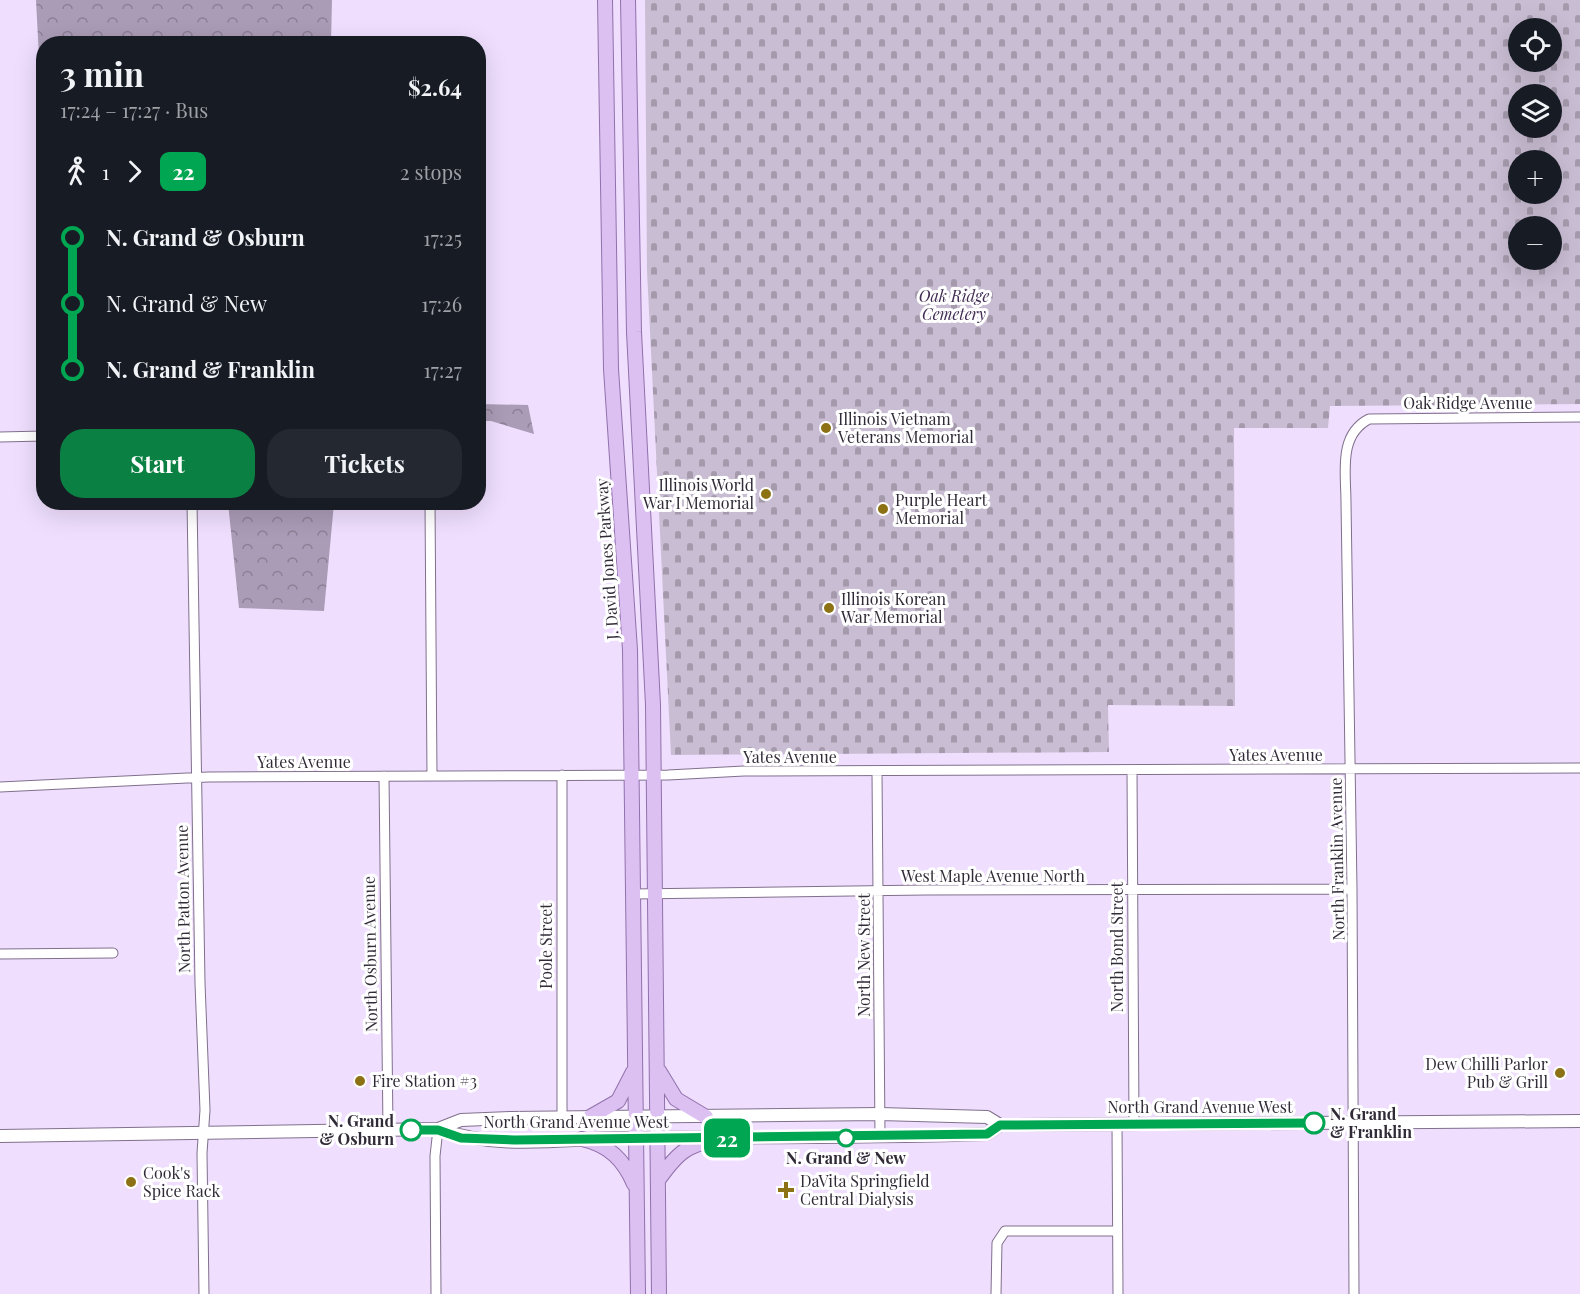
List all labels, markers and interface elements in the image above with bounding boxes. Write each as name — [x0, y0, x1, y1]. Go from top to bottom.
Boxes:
map controls — [1508, 18, 1562, 270]
button: locate — [1508, 18, 1562, 72]
text: 3 min — [60, 51, 144, 95]
text: $2.64 — [408, 72, 462, 102]
button: layers — [1508, 84, 1562, 138]
text: 17:24 – 17:27 · Bus — [60, 96, 208, 123]
button: + — [1508, 150, 1562, 204]
icon: walk — [60, 155, 93, 188]
icon: forward — [118, 155, 151, 188]
text: 22 — [172, 157, 194, 185]
text: 1 — [102, 158, 109, 185]
text: 2 stops — [400, 158, 462, 185]
button: − — [1508, 216, 1562, 270]
text: N. Grand & Osburn — [106, 222, 305, 252]
text: 17:25 — [423, 224, 462, 251]
park label: Oak Ridge Cemetery — [919, 285, 989, 324]
text: N. Grand & New — [106, 288, 267, 318]
text: 17:26 — [421, 290, 462, 317]
text: N. Grand & Franklin — [106, 354, 315, 384]
text: 17:27 — [423, 356, 462, 383]
street label: Oak Ridge Avenue — [1403, 392, 1533, 413]
place label: Illinois Vietnam Veterans Memorial — [837, 408, 974, 447]
marker: Illinois Vietnam Veterans Memorial — [819, 421, 833, 435]
button: Start — [60, 429, 255, 498]
button: Tickets — [267, 429, 462, 498]
place label: Illinois World War I Memorial — [642, 474, 754, 513]
street label: J. David Jones Parkway — [590, 478, 623, 641]
marker: Illinois World War I Memorial — [759, 487, 773, 501]
place label: Purple Heart Memorial — [895, 489, 988, 528]
marker: Purple Heart Memorial — [876, 502, 890, 516]
place label: Illinois Korean War Memorial — [840, 588, 947, 627]
marker: Illinois Korean War Memorial — [822, 601, 836, 615]
street label: Yates Avenue — [1228, 744, 1323, 765]
street label: Yates Avenue — [742, 746, 837, 767]
street label: Yates Avenue — [256, 751, 351, 772]
street label: North Franklin Avenue — [1325, 777, 1348, 941]
street label: North Patton Avenue — [171, 825, 194, 973]
street label: West Maple Avenue North — [900, 865, 1086, 886]
street label: North Osburn Avenue — [358, 876, 381, 1032]
street label: North Bond Street — [1106, 881, 1127, 1012]
street label: North New Street — [853, 893, 874, 1017]
street label: Poole Street — [535, 903, 556, 989]
place label: Dew Chilli Parlor Pub & Grill — [1425, 1053, 1548, 1092]
marker: Dew Chilli Parlor Pub & Grill — [1553, 1066, 1567, 1080]
place label: Fire Station #3 — [372, 1070, 477, 1091]
marker: Fire Station #3 — [353, 1074, 367, 1088]
street label: North Grand Avenue West — [1107, 1096, 1293, 1117]
place label: N. Grand & Franklin — [1330, 1103, 1412, 1142]
place label: N. Grand & Osburn — [320, 1110, 394, 1149]
street label: North Grand Avenue West — [483, 1111, 669, 1132]
marker: N. Grand & Franklin — [1303, 1112, 1325, 1134]
line badge: 22 — [700, 1118, 754, 1158]
marker: N. Grand & Osburn — [400, 1119, 422, 1141]
text: 22 — [716, 1124, 738, 1152]
marker: N. Grand & New — [837, 1129, 855, 1147]
place label: N. Grand & New — [786, 1147, 906, 1168]
place label: Cook's Spice Rack — [143, 1162, 221, 1201]
place label: DaVita Springfield Central Dialysis — [800, 1170, 930, 1209]
marker: Cook's Spice Rack — [124, 1175, 138, 1189]
marker: DaVita Springfield Central Dialysis — [777, 1181, 795, 1199]

